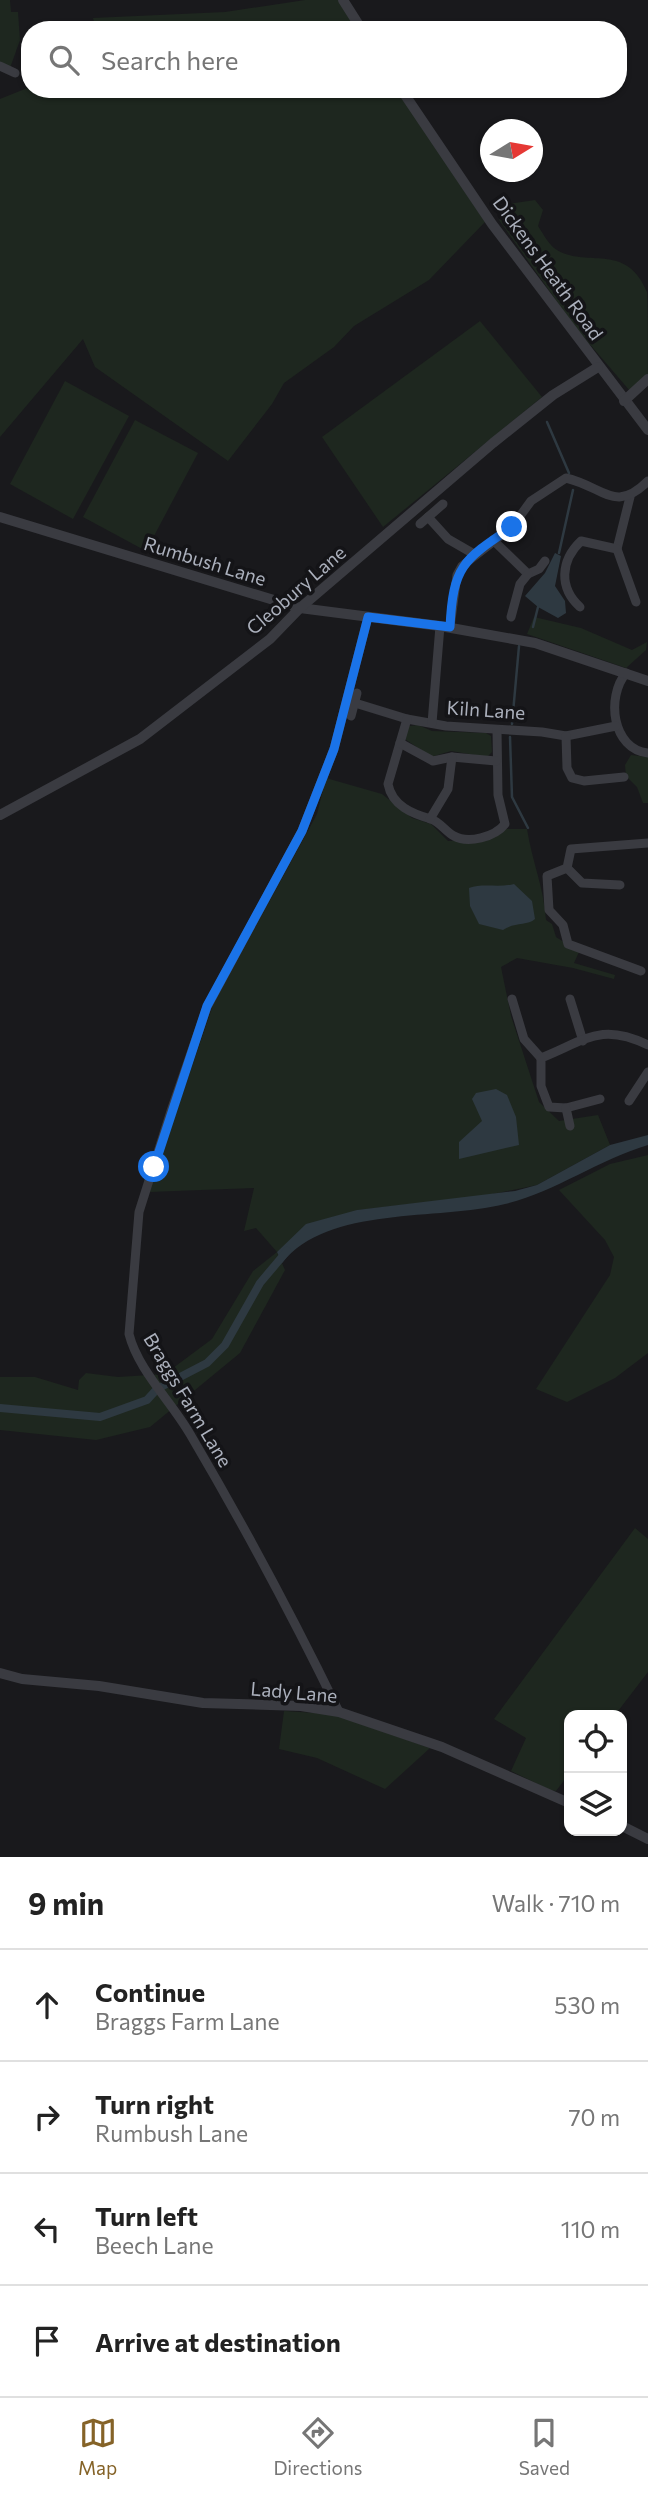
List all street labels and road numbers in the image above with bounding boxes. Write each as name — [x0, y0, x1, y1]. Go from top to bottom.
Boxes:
street label: Dickens Heath Road — [488, 191, 608, 344]
street label: Rumbush Lane — [141, 531, 269, 590]
street label: Cleobury Lane — [241, 540, 350, 639]
street label: Kiln Lane — [446, 695, 526, 724]
street label: Braggs Farm Lane — [139, 1328, 238, 1471]
street label: Lady Lane — [250, 1676, 338, 1707]

